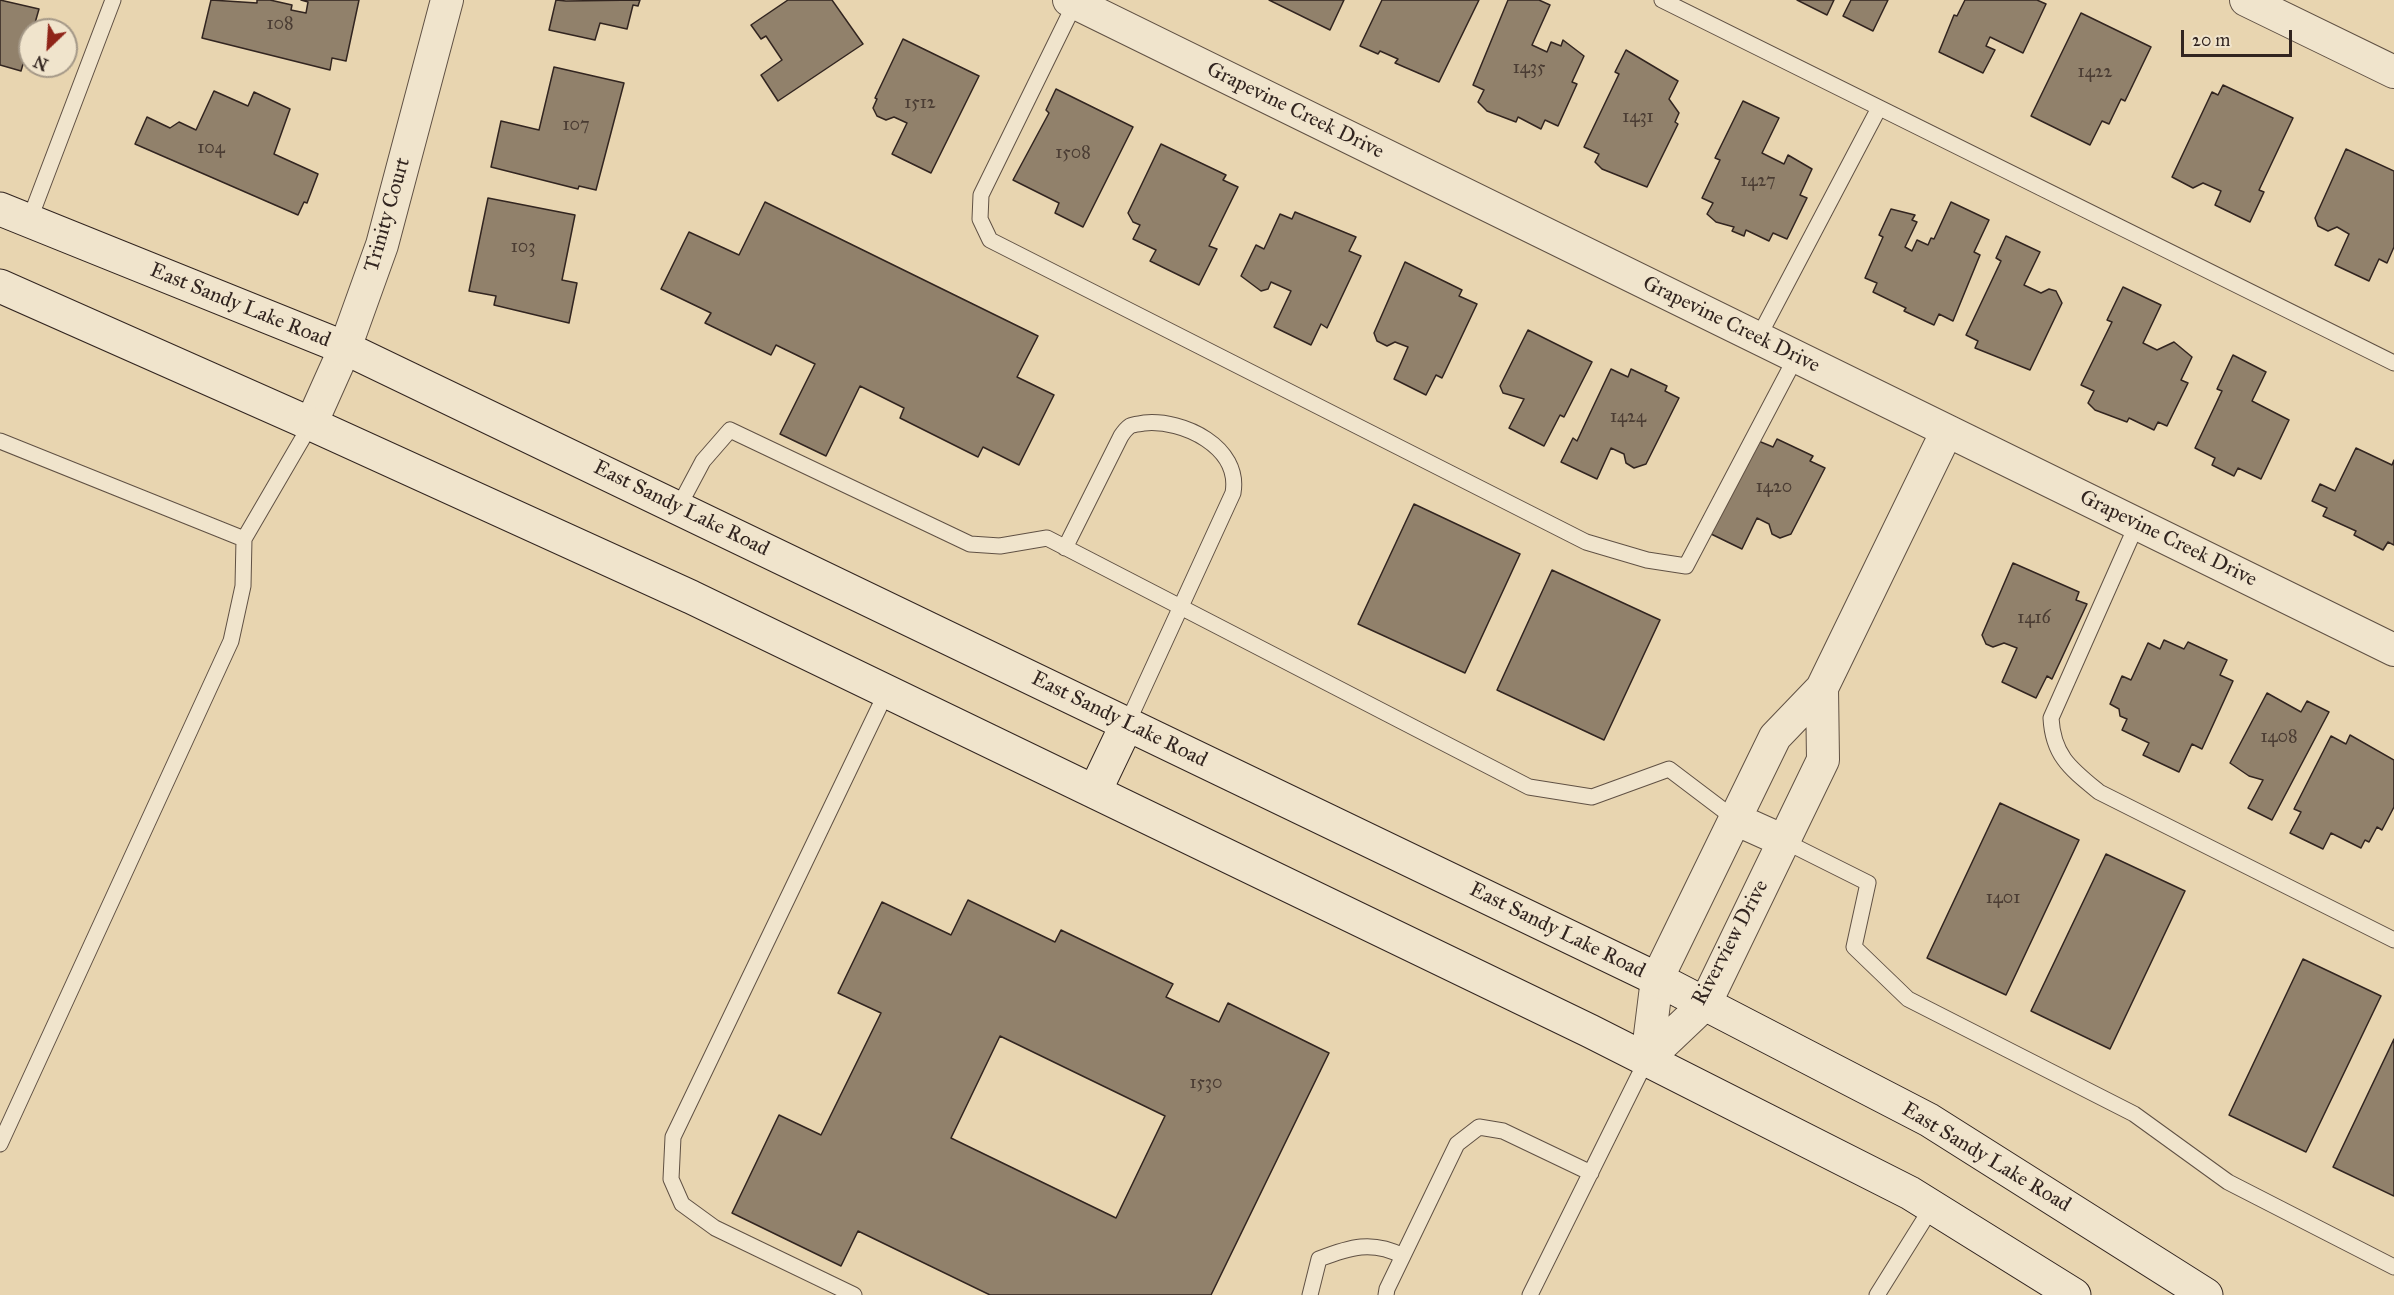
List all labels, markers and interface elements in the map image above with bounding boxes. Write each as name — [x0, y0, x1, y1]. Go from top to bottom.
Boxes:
house number: 108 — [266, 14, 294, 36]
north arrow — [18, 18, 78, 78]
scale bar — [2184, 18, 2295, 56]
text: 20 m — [2192, 29, 2230, 51]
text: N — [31, 51, 51, 74]
street label: Grapevine Creek Drive — [1202, 57, 1388, 165]
house number: 1435 — [1513, 58, 1545, 80]
house number: 1422 — [2078, 62, 2112, 84]
house number: 1512 — [904, 93, 936, 115]
house number: 1431 — [1622, 107, 1654, 129]
house number: 107 — [562, 115, 590, 137]
house number: 104 — [197, 138, 225, 160]
house number: 1508 — [1055, 143, 1091, 165]
street label: Trinity Court — [360, 155, 416, 275]
house number: 1427 — [1740, 171, 1776, 193]
house number: 103 — [511, 237, 535, 259]
street label: East Sandy Lake Road — [146, 258, 334, 354]
street label: Grapevine Creek Drive — [1638, 271, 1824, 379]
house number: 1424 — [1610, 407, 1646, 429]
street label: East Sandy Lake Road — [589, 455, 773, 563]
house number: 1420 — [1756, 477, 1792, 499]
street label: Grapevine Creek Drive — [2075, 485, 2261, 593]
house number: 1416 — [2017, 608, 2051, 630]
street label: East Sandy Lake Road — [1027, 666, 1211, 774]
house number: 1408 — [2260, 727, 2298, 749]
street label: Riverview Drive — [1687, 876, 1775, 1010]
street label: East Sandy Lake Road — [1465, 877, 1649, 985]
house number: 1401 — [1986, 888, 2020, 910]
house number: 1530 — [1189, 1073, 1223, 1095]
street label: East Sandy Lake Road — [1897, 1098, 2075, 1218]

